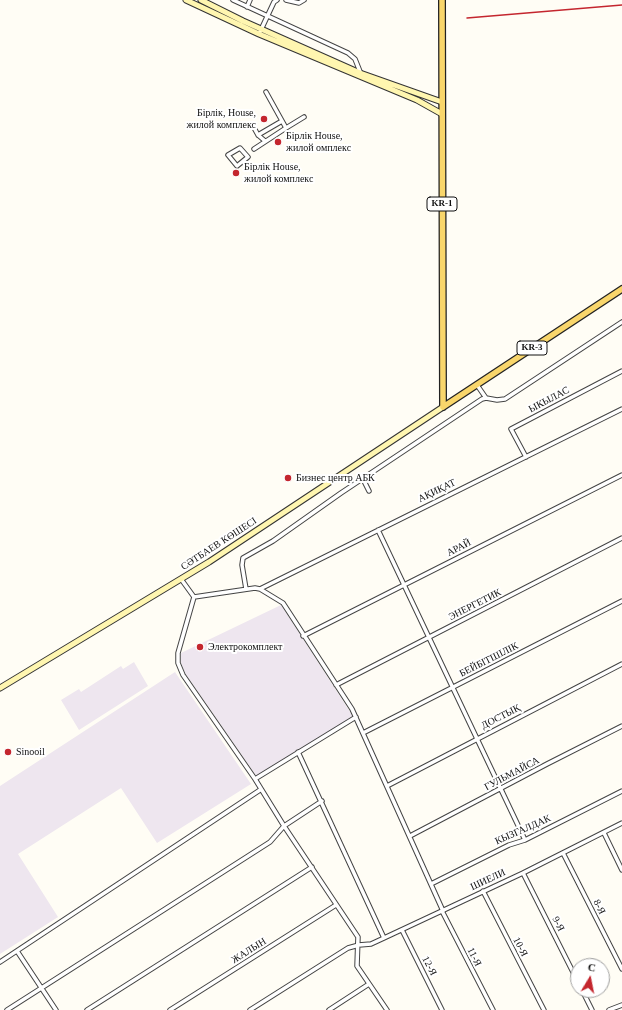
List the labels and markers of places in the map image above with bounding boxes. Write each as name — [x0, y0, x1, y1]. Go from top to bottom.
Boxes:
place label: Бірлік, House, жилой комплекс — [187, 107, 256, 130]
marker: Бірлік, House, жилой комплекс — [259, 114, 269, 124]
place label: Бірлік House, жилой омплекс — [286, 130, 351, 154]
marker: Бірлік House, жилой омплекс — [273, 137, 283, 147]
place label: Бірлік House, жилой комплекс — [244, 161, 313, 184]
marker: Бірлік House, жилой комплекс — [231, 168, 241, 178]
place label: Бизнес центр АБК — [296, 472, 375, 484]
marker: Бизнес центр АБК — [283, 473, 293, 483]
place label: Электрокомплект — [208, 641, 282, 653]
marker: Электрокомплект — [195, 642, 205, 652]
place label: Sinooil — [16, 746, 45, 758]
marker: Sinooil — [3, 747, 13, 757]

